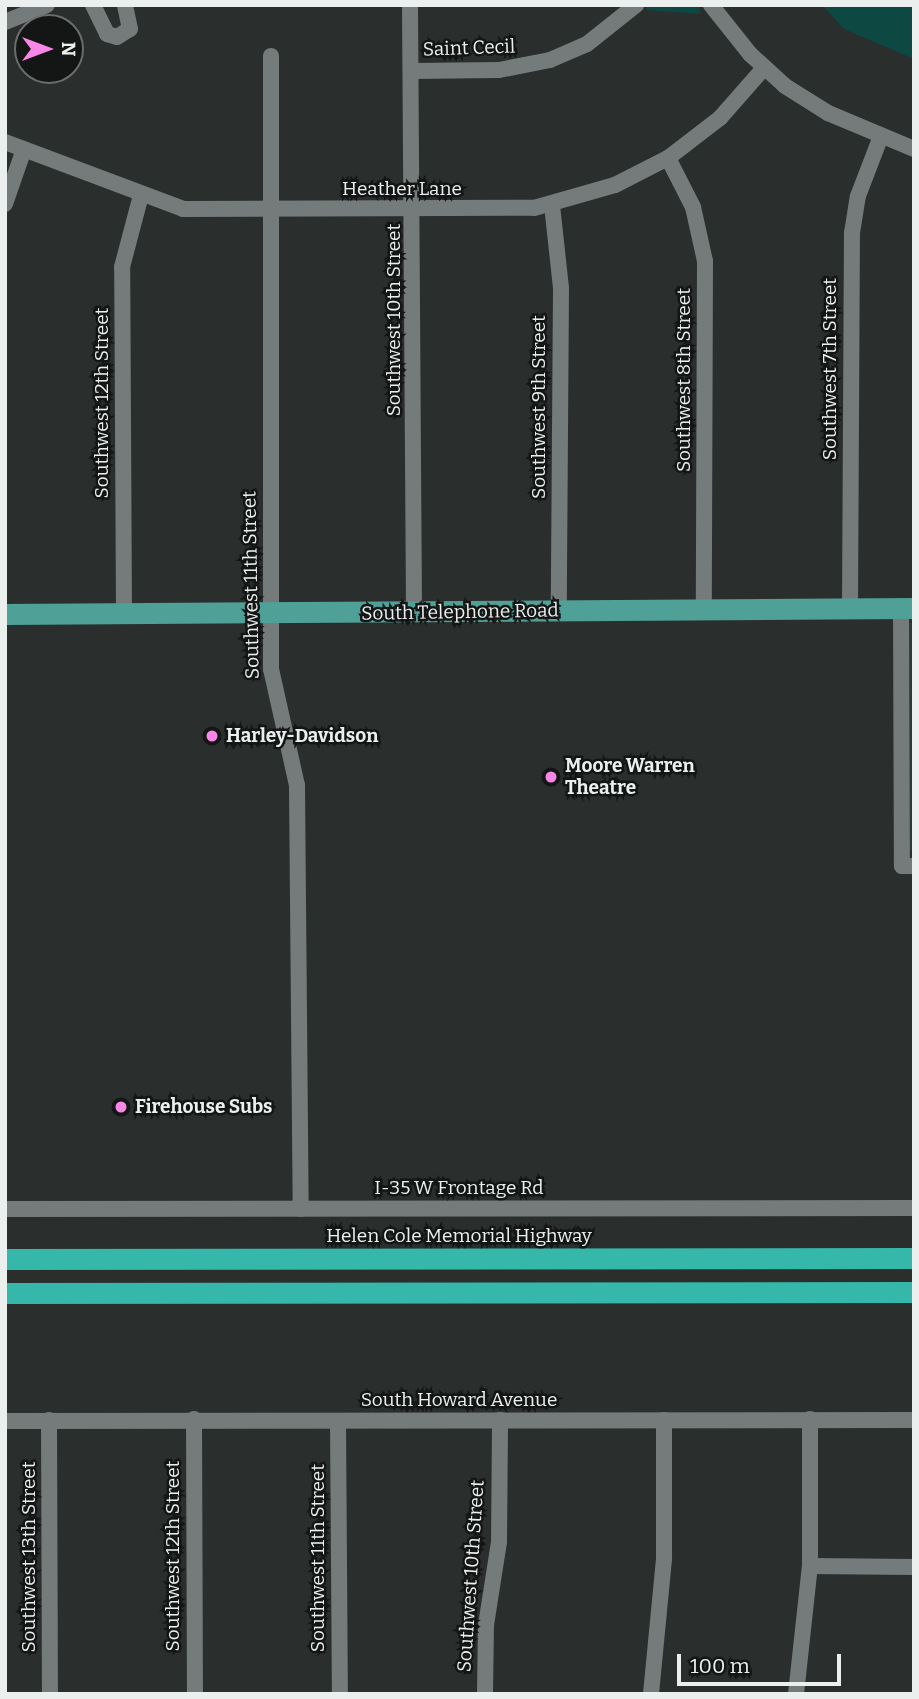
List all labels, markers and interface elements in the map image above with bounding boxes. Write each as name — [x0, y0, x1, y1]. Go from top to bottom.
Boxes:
north arrow — [14, 14, 84, 84]
street label: Saint Cecil — [422, 35, 516, 61]
text: N — [57, 42, 80, 56]
street label: Heather Lane — [342, 178, 462, 200]
street label: Southwest 10th Street — [383, 224, 405, 416]
street label: Southwest 7th Street — [819, 278, 841, 460]
street label: Southwest 8th Street — [673, 288, 695, 472]
street label: Southwest 12th Street — [91, 308, 113, 498]
street label: Southwest 9th Street — [528, 315, 550, 499]
street label: Southwest 11th Street — [238, 491, 264, 679]
street label: South Telephone Road — [361, 599, 559, 625]
place label: Harley-Davidson — [226, 725, 378, 747]
marker: Harley-Davidson — [204, 728, 220, 744]
place label: Moore Warren Theatre — [565, 755, 695, 799]
marker: Moore Warren Theatre — [543, 769, 559, 785]
place label: Firehouse Subs — [135, 1096, 272, 1118]
marker: Firehouse Subs — [113, 1099, 129, 1115]
street label: I-35 W Frontage Rd — [374, 1177, 544, 1199]
street label: Helen Cole Memorial Highway — [326, 1225, 592, 1247]
street label: South Howard Avenue — [361, 1389, 557, 1411]
street label: Southwest 13th Street — [18, 1461, 40, 1653]
street label: Southwest 12th Street — [162, 1461, 184, 1651]
street label: Southwest 11th Street — [307, 1464, 329, 1652]
street label: Southwest 10th Street — [453, 1479, 489, 1673]
scale bar — [681, 1640, 846, 1684]
text: 100 m — [690, 1653, 750, 1679]

